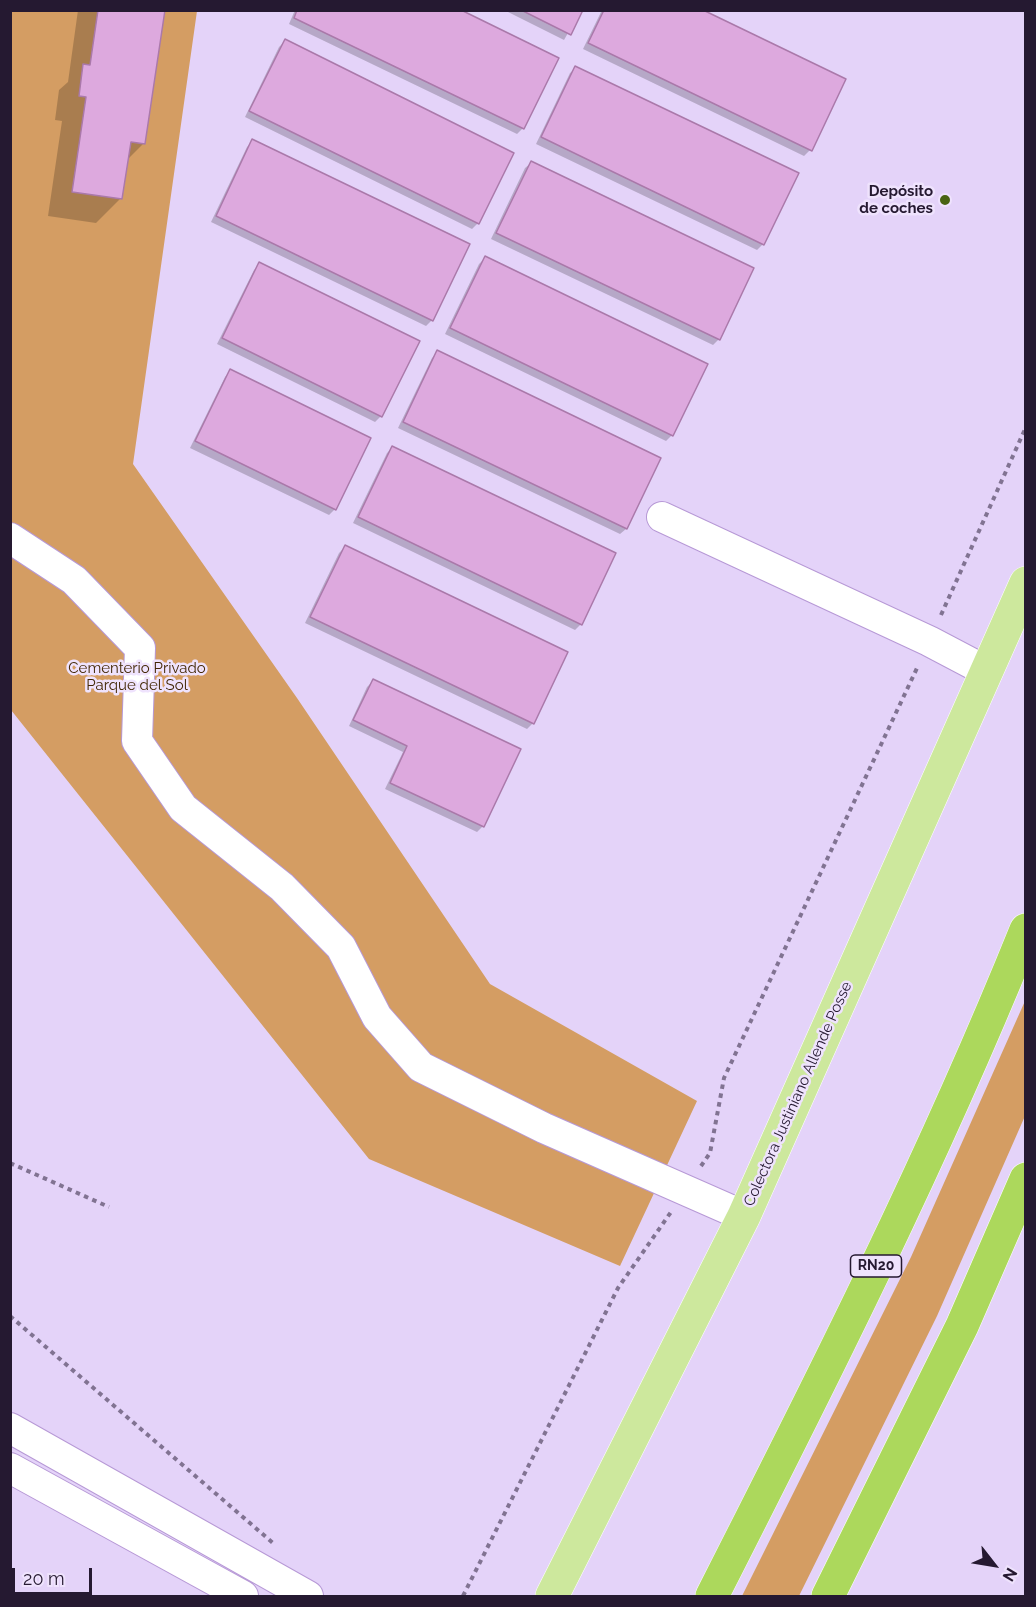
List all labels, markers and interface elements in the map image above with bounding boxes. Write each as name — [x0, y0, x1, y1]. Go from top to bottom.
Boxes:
place label: Depósito de coches — [859, 182, 933, 217]
marker: Depósito de coches — [938, 193, 952, 207]
park label: Cementerio Privado Parque del Sol — [68, 659, 206, 694]
street label: Colectora Justiniano Allende Posse — [740, 979, 856, 1209]
road number: RN20 — [850, 1255, 902, 1277]
north arrow — [964, 1535, 1024, 1595]
scale bar — [15, 1556, 94, 1594]
text: N — [999, 1564, 1021, 1585]
text: 20 m — [23, 1568, 65, 1589]

